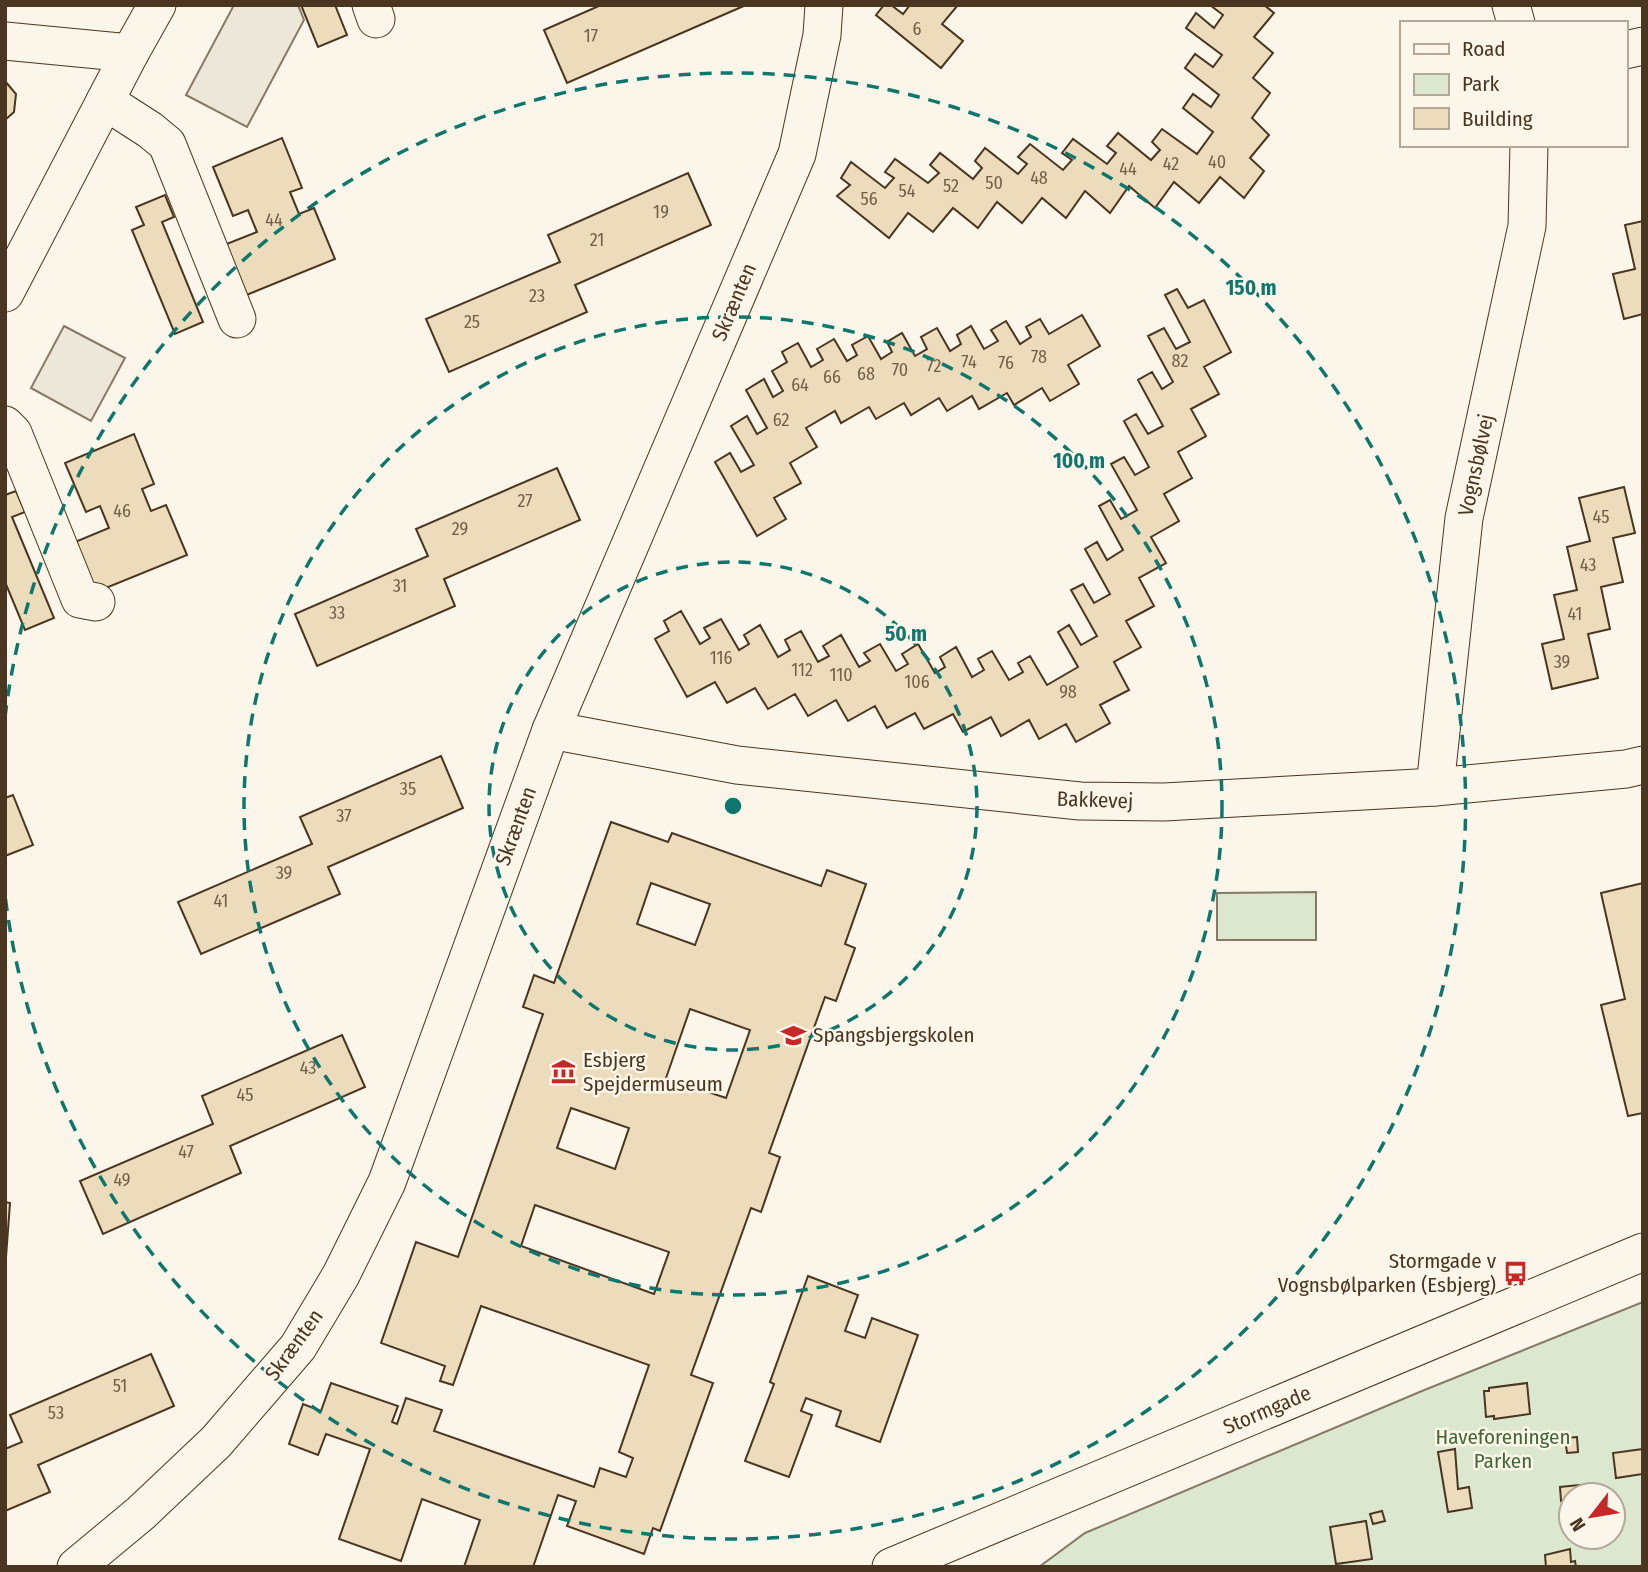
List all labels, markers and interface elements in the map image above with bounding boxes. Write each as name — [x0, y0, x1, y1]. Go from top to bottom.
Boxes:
house number: 6 — [913, 18, 922, 40]
legend — [1400, 21, 1627, 147]
house number: 17 — [584, 25, 598, 47]
text: Road — [1462, 36, 1506, 62]
text: Park — [1462, 71, 1500, 97]
text: Building — [1462, 106, 1533, 132]
house number: 40 — [1208, 151, 1226, 173]
house number: 42 — [1163, 153, 1179, 175]
house number: 44 — [1119, 158, 1137, 180]
house number: 48 — [1030, 167, 1048, 189]
house number: 50 — [985, 172, 1003, 194]
house number: 52 — [943, 175, 959, 197]
house number: 54 — [899, 180, 916, 202]
house number: 56 — [860, 188, 878, 210]
house number: 19 — [653, 201, 669, 223]
house number: 44 — [265, 209, 283, 231]
house number: 21 — [590, 229, 604, 251]
street label: Skrænten — [706, 259, 762, 345]
text: 150 m — [1225, 275, 1277, 301]
house number: 23 — [529, 285, 545, 307]
house number: 25 — [464, 311, 480, 333]
house number: 78 — [1031, 346, 1047, 368]
house number: 82 — [1172, 350, 1188, 372]
house number: 74 — [961, 351, 977, 373]
house number: 76 — [998, 352, 1014, 374]
house number: 72 — [926, 355, 942, 377]
house number: 70 — [892, 359, 908, 381]
house number: 68 — [857, 363, 875, 385]
house number: 66 — [823, 366, 841, 388]
house number: 64 — [791, 374, 809, 396]
house number: 62 — [773, 409, 789, 431]
street label: Vognsbølvej — [1453, 412, 1499, 518]
text: 100 m — [1053, 448, 1105, 474]
house number: 27 — [517, 490, 533, 512]
house number: 46 — [113, 500, 131, 522]
house number: 45 — [1593, 506, 1609, 528]
house number: 29 — [452, 518, 468, 540]
house number: 43 — [1580, 554, 1596, 576]
house number: 31 — [393, 575, 407, 597]
house number: 33 — [329, 602, 345, 624]
house number: 41 — [1568, 603, 1582, 625]
text: 50 m — [885, 621, 927, 647]
house number: 116 — [710, 647, 732, 669]
house number: 39 — [1554, 651, 1570, 673]
house number: 112 — [791, 659, 813, 681]
house number: 110 — [829, 664, 853, 686]
house number: 106 — [904, 671, 930, 693]
house number: 98 — [1059, 681, 1077, 703]
house number: 35 — [400, 778, 416, 800]
street label: Skrænten — [490, 783, 542, 869]
street label: Bakkevej — [1056, 786, 1134, 814]
centre of rings — [721, 794, 745, 818]
house number: 37 — [336, 805, 352, 827]
house number: 39 — [276, 862, 292, 884]
house number: 41 — [214, 890, 228, 912]
school or university icon: Spangsbjergskolen — [779, 1021, 807, 1049]
place label: Spangsbjergskolen — [813, 1022, 975, 1048]
place label: Esbjerg Spejdermuseum — [583, 1047, 723, 1097]
house number: 43 — [300, 1057, 316, 1079]
museum icon: Esbjerg Spejdermuseum — [549, 1058, 577, 1086]
house number: 45 — [237, 1084, 253, 1106]
house number: 47 — [178, 1141, 194, 1163]
house number: 49 — [113, 1169, 131, 1191]
place label: Stormgade v Vognsbølparken (Esbjerg) — [1278, 1248, 1497, 1298]
bus stop icon: Stormgade v Vognsbølparken (Esbjerg) — [1502, 1259, 1530, 1287]
street label: Skrænten — [259, 1304, 329, 1386]
house number: 51 — [113, 1375, 127, 1397]
street label: Stormgade — [1219, 1380, 1315, 1440]
house number: 53 — [48, 1402, 64, 1424]
park label: Haveforeningen Parken — [1435, 1424, 1571, 1474]
north arrow — [1557, 1481, 1627, 1551]
text: N — [1565, 1514, 1591, 1535]

